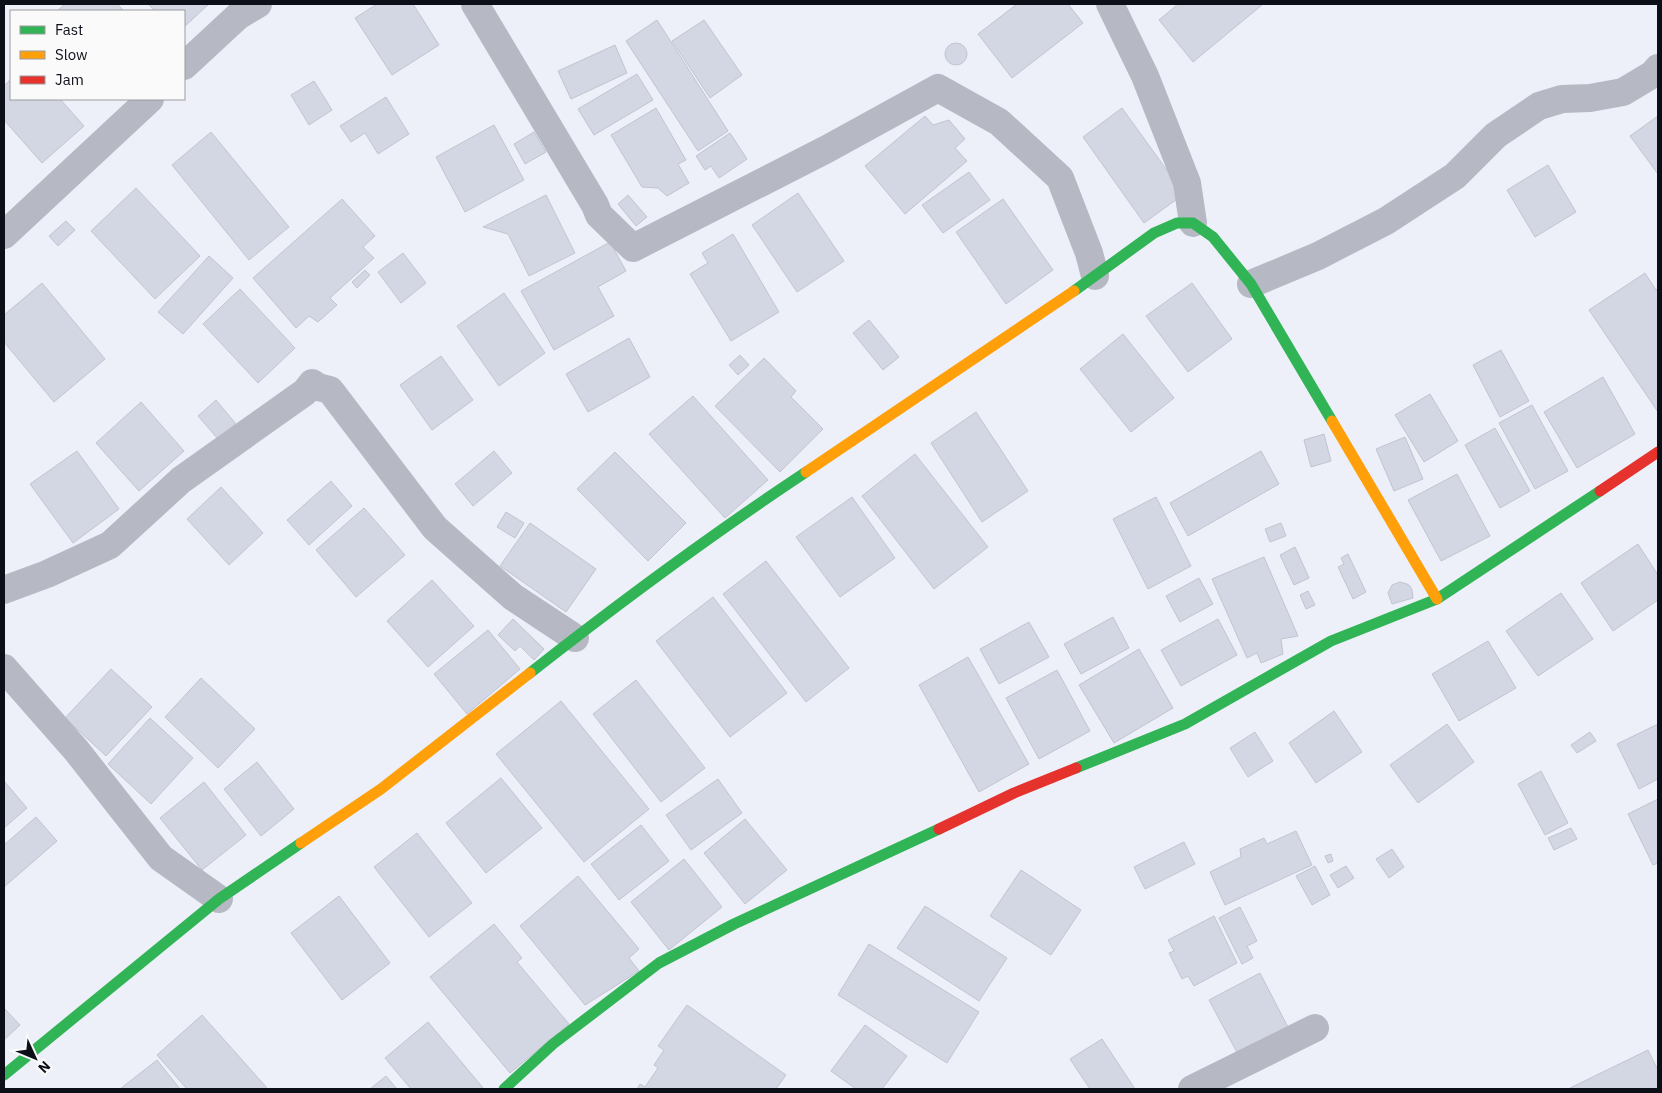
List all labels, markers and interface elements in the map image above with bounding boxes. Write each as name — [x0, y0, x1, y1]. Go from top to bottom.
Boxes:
legend — [10, 10, 185, 100]
text: Fast — [55, 20, 83, 39]
text: Slow — [55, 45, 88, 64]
text: Jam — [55, 70, 84, 89]
north arrow — [10, 1033, 60, 1083]
text: N — [34, 1057, 54, 1077]

